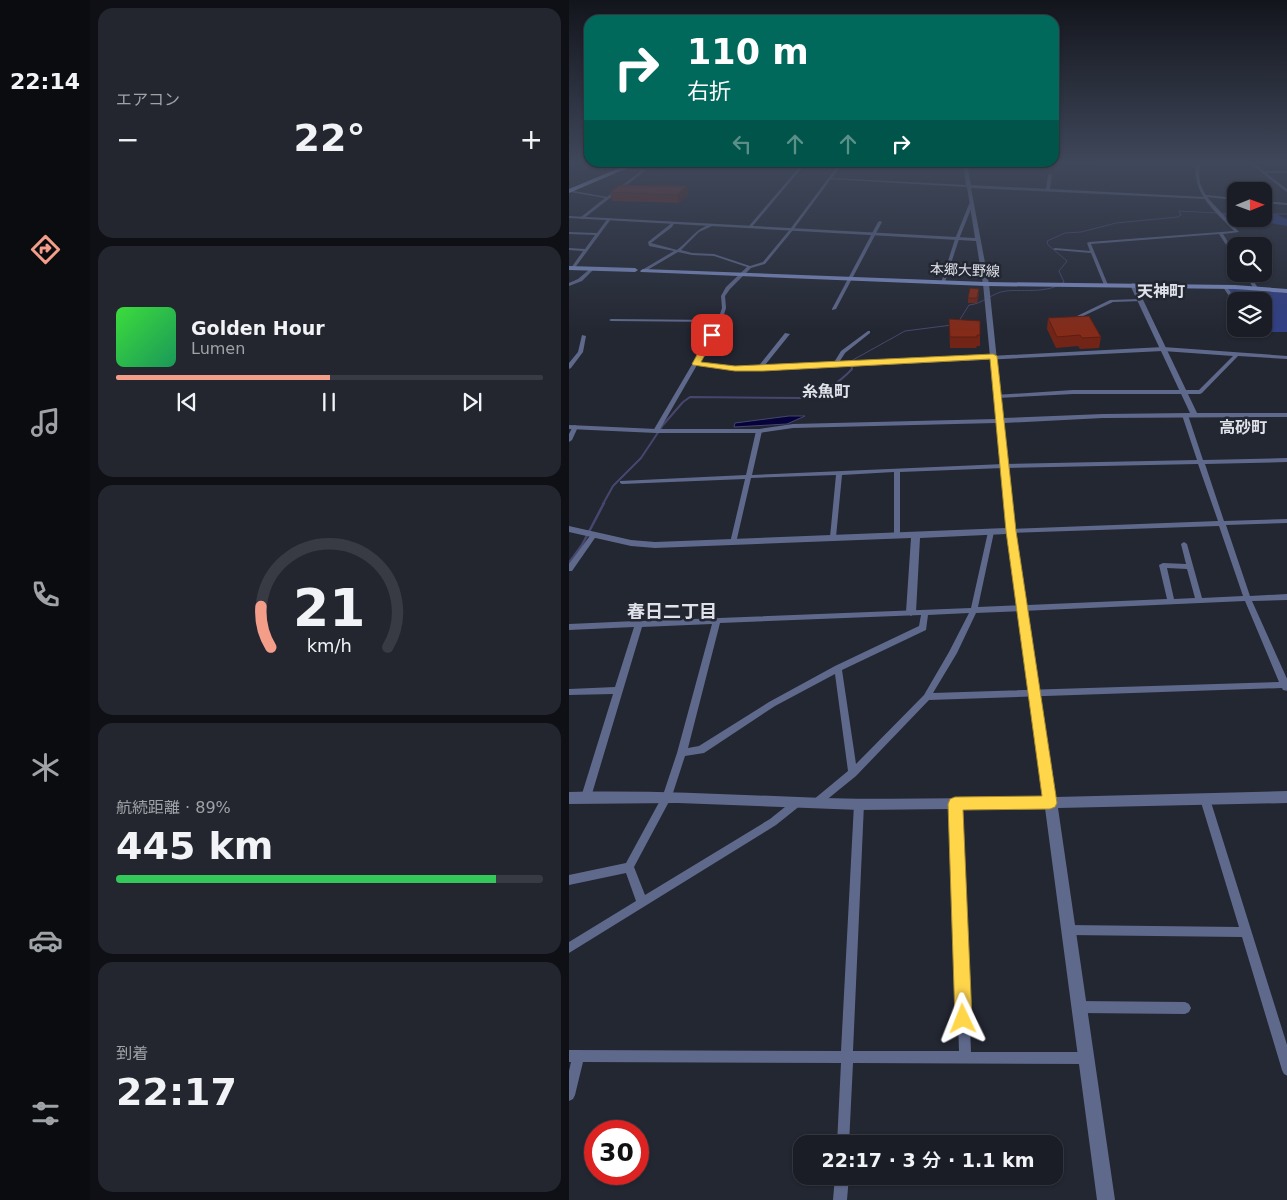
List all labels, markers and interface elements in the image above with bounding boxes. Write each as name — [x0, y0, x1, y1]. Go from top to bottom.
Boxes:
text: 110 m — [687, 32, 809, 72]
icon: right — [604, 35, 669, 100]
text: 22:14 — [10, 69, 80, 94]
text: 右折 — [687, 79, 731, 104]
text: エアコン — [116, 90, 180, 109]
text: 22° — [294, 116, 365, 160]
text: − — [116, 123, 139, 156]
text: + — [520, 123, 543, 156]
icon: left — [728, 130, 756, 158]
icon: ahead — [781, 130, 809, 158]
icon: ahead — [834, 130, 862, 158]
icon: right — [887, 130, 915, 158]
north arrow — [1227, 182, 1271, 228]
map controls — [1227, 182, 1272, 337]
icon: directions — [28, 232, 63, 267]
button: search — [1227, 237, 1272, 282]
street label: 本郷大野線 — [930, 261, 1000, 279]
district label: 天神町 — [1137, 282, 1185, 301]
button: layers — [1227, 292, 1272, 337]
pin — [691, 314, 733, 356]
text: Golden Hour — [191, 317, 325, 339]
icon: arrive — [698, 321, 726, 349]
text: Lumen — [191, 339, 245, 358]
district label: 糸魚町 — [802, 382, 850, 401]
icon: previous — [173, 388, 201, 416]
icon: pause — [315, 388, 343, 416]
icon: next — [458, 388, 486, 416]
icon: music — [28, 405, 63, 440]
district label: 高砂町 — [1219, 418, 1267, 437]
icon: phone — [28, 577, 63, 612]
text: 21 — [293, 578, 366, 638]
district label: 春日二丁目 — [627, 601, 717, 622]
text: km/h — [307, 635, 352, 656]
icon: climate — [28, 750, 63, 785]
text: 航続距離 · 89% — [116, 798, 231, 817]
text: 445 km — [116, 824, 273, 868]
icon: car — [28, 923, 63, 958]
position arrow — [936, 992, 988, 1044]
text: 到着 — [116, 1044, 148, 1063]
text: 22:17 — [116, 1070, 237, 1114]
icon: filters — [28, 1096, 63, 1131]
speed limit sign: 30 — [584, 1120, 649, 1185]
text: 22:17 · 3 分 · 1.1 km — [822, 1149, 1034, 1171]

